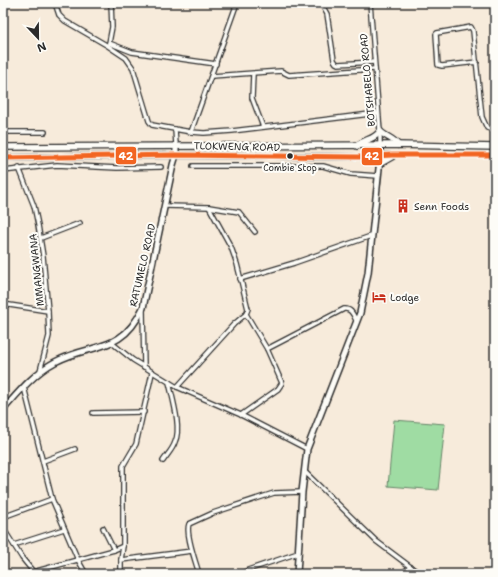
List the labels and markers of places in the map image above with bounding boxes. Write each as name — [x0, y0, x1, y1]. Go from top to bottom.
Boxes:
marker: Combie Stop — [285, 151, 295, 161]
place label: Combie Stop — [263, 162, 317, 174]
building icon: Senn Foods — [395, 198, 411, 214]
place label: Senn Foods — [414, 200, 469, 213]
hotel icon: Lodge — [371, 289, 387, 305]
place label: Lodge — [390, 291, 420, 304]

